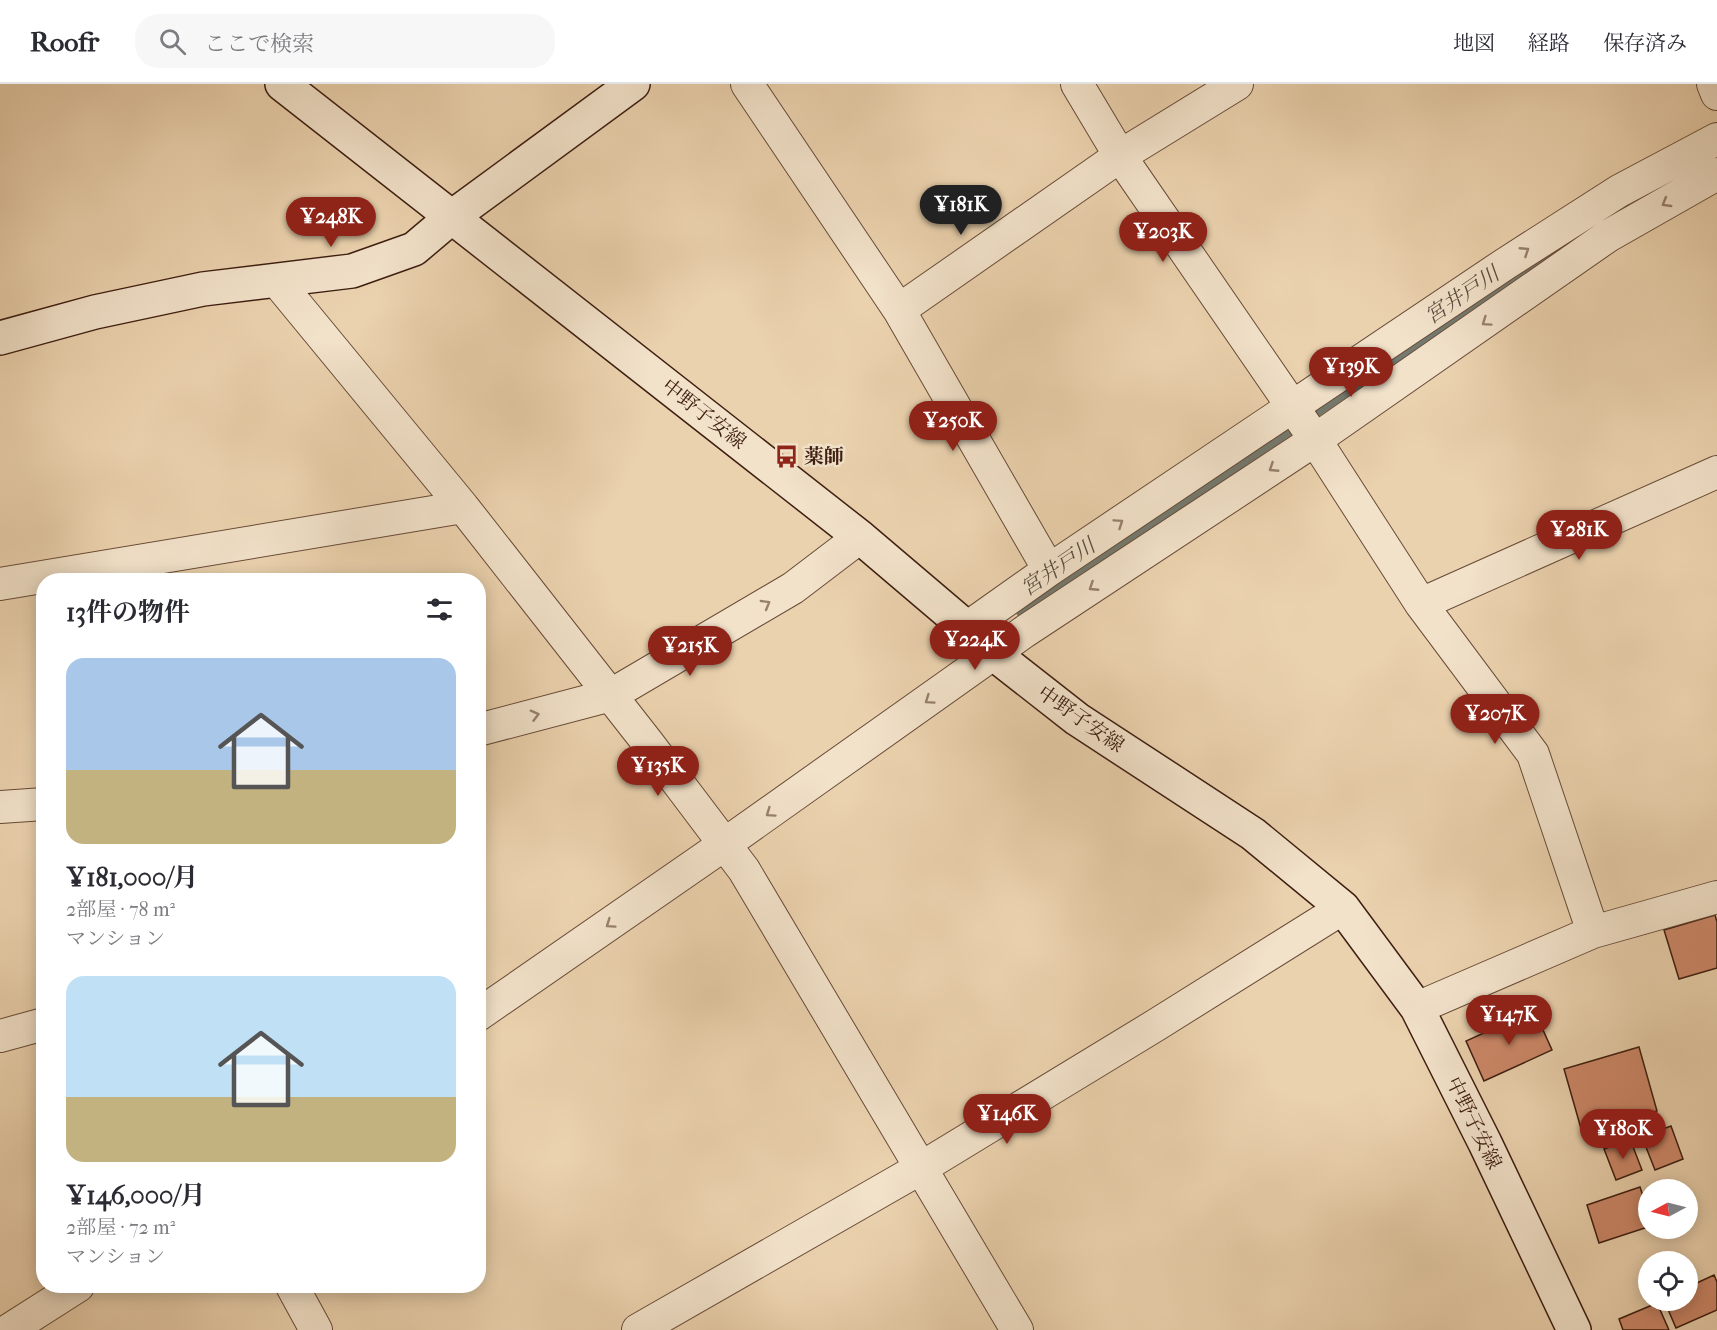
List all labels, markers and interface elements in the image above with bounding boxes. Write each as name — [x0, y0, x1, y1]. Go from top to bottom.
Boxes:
search box — [135, 14, 555, 68]
text: Roofr — [30, 25, 99, 58]
icon: search — [156, 25, 189, 58]
text: ここで検索 — [204, 31, 314, 57]
text: 地図 — [1453, 31, 1495, 55]
text: 経路 — [1528, 31, 1570, 55]
text: 保存済み — [1603, 31, 1687, 55]
pin: ¥181K — [919, 185, 1003, 236]
text: ¥181K — [934, 193, 988, 216]
one-way arrow — [1662, 196, 1672, 207]
pin: ¥248K — [289, 197, 373, 248]
text: ¥248K — [300, 205, 362, 228]
pin: ¥203K — [1121, 212, 1205, 263]
text: ¥203K — [1133, 220, 1193, 243]
one-way arrow — [1519, 247, 1529, 259]
water label: 宮井戸川 — [1420, 260, 1505, 328]
one-way arrow — [1481, 315, 1492, 326]
pin: ¥139K — [1309, 347, 1393, 398]
text: ¥139K — [1323, 355, 1379, 378]
street label: 中野子安線 — [658, 374, 750, 454]
pin: ¥250K — [911, 401, 995, 452]
text: ¥250K — [923, 409, 983, 432]
bus stop icon: 薬師 — [773, 443, 799, 469]
place label: 薬師 — [804, 445, 844, 468]
one-way arrow — [1269, 460, 1279, 472]
pin: ¥281K — [1537, 510, 1621, 561]
text: ¥281K — [1550, 518, 1608, 541]
one-way arrow — [1112, 519, 1123, 530]
water label: 宮井戸川 — [1016, 532, 1101, 600]
one-way arrow — [1089, 580, 1100, 591]
icon: filters — [423, 593, 456, 626]
text: 13件の物件 — [66, 597, 190, 628]
one-way arrow — [760, 600, 770, 611]
pin: ¥224K — [933, 620, 1017, 671]
pin: ¥215K — [648, 626, 732, 677]
text: ¥224K — [944, 628, 1006, 651]
text: ¥215K — [662, 634, 718, 657]
street label: 中野子安線 — [1033, 681, 1129, 757]
one-way arrow — [924, 693, 935, 704]
pin: ¥207K — [1453, 694, 1537, 745]
icon: home — [207, 697, 315, 805]
text: ¥207K — [1464, 702, 1526, 725]
one-way arrow — [529, 710, 540, 722]
pin: ¥135K — [616, 746, 700, 797]
text: ¥135K — [631, 754, 685, 777]
one-way arrow — [765, 806, 776, 817]
text: ¥181,000/月 — [66, 862, 199, 893]
text: 2部屋 · 78 m² — [66, 898, 175, 921]
one-way arrow — [605, 917, 616, 928]
text: マンション — [66, 927, 165, 950]
pin: ¥147K — [1467, 995, 1551, 1046]
text: ¥147K — [1480, 1003, 1538, 1026]
icon: home — [207, 1015, 315, 1123]
street label: 中野子安線 — [1442, 1073, 1506, 1173]
pin: ¥146K — [965, 1094, 1049, 1145]
text: ¥146K — [977, 1102, 1037, 1125]
pin: ¥180K — [1581, 1109, 1665, 1160]
text: ¥180K — [1594, 1117, 1652, 1140]
north arrow — [1638, 1179, 1698, 1239]
map controls — [1638, 1179, 1698, 1311]
text: ¥146,000/月 — [66, 1180, 206, 1211]
text: 2部屋 · 72 m² — [66, 1216, 175, 1239]
text: マンション — [66, 1245, 165, 1268]
button: locate — [1638, 1251, 1698, 1311]

